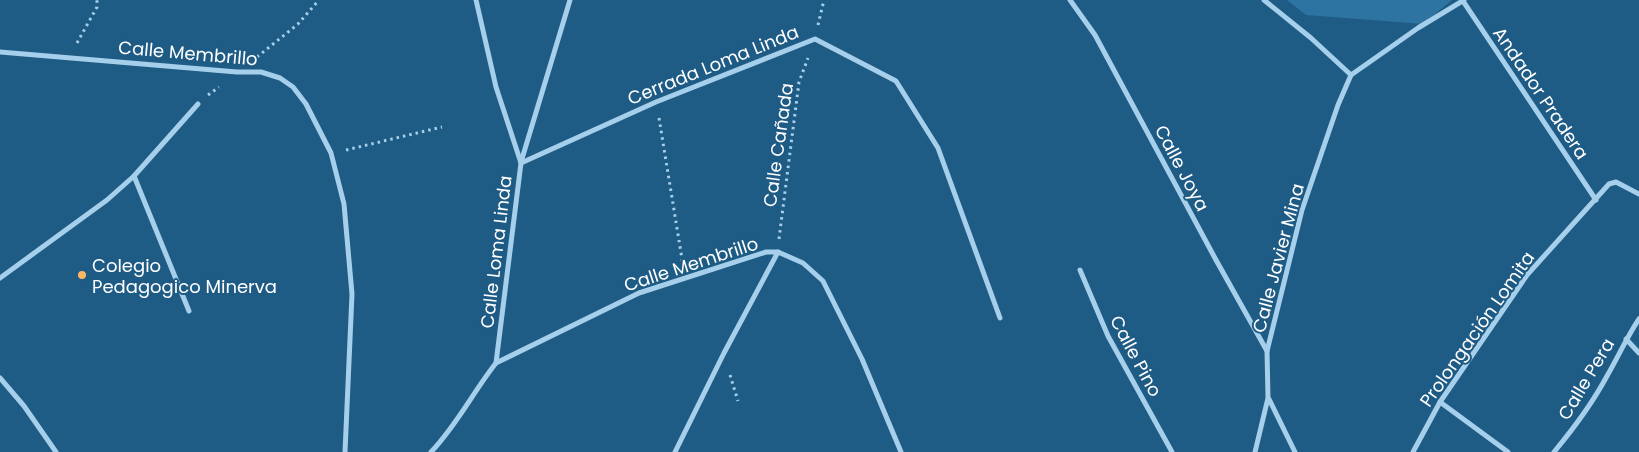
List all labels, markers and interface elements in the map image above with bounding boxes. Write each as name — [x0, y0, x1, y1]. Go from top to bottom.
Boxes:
street label: Cerrada Loma Linda — [624, 19, 802, 111]
street label: Andador Pradera — [1487, 22, 1595, 164]
street label: Calle Membrillo — [117, 34, 259, 72]
street label: Calle Cañada — [757, 81, 799, 209]
street label: Calle Joya — [1149, 121, 1215, 215]
street label: Calle Loma Linda — [474, 174, 518, 330]
street label: Calle Javier Mina — [1246, 181, 1310, 335]
street label: Calle Membrillo — [621, 231, 761, 297]
street label: Prolongación Lomita — [1414, 246, 1540, 412]
place label: Colegio Pedagogico Minerva — [92, 253, 277, 299]
marker: Colegio Pedagogico Minerva — [76, 269, 88, 281]
street label: Calle Pino — [1104, 311, 1168, 401]
street label: Calle Pera — [1552, 333, 1620, 425]

